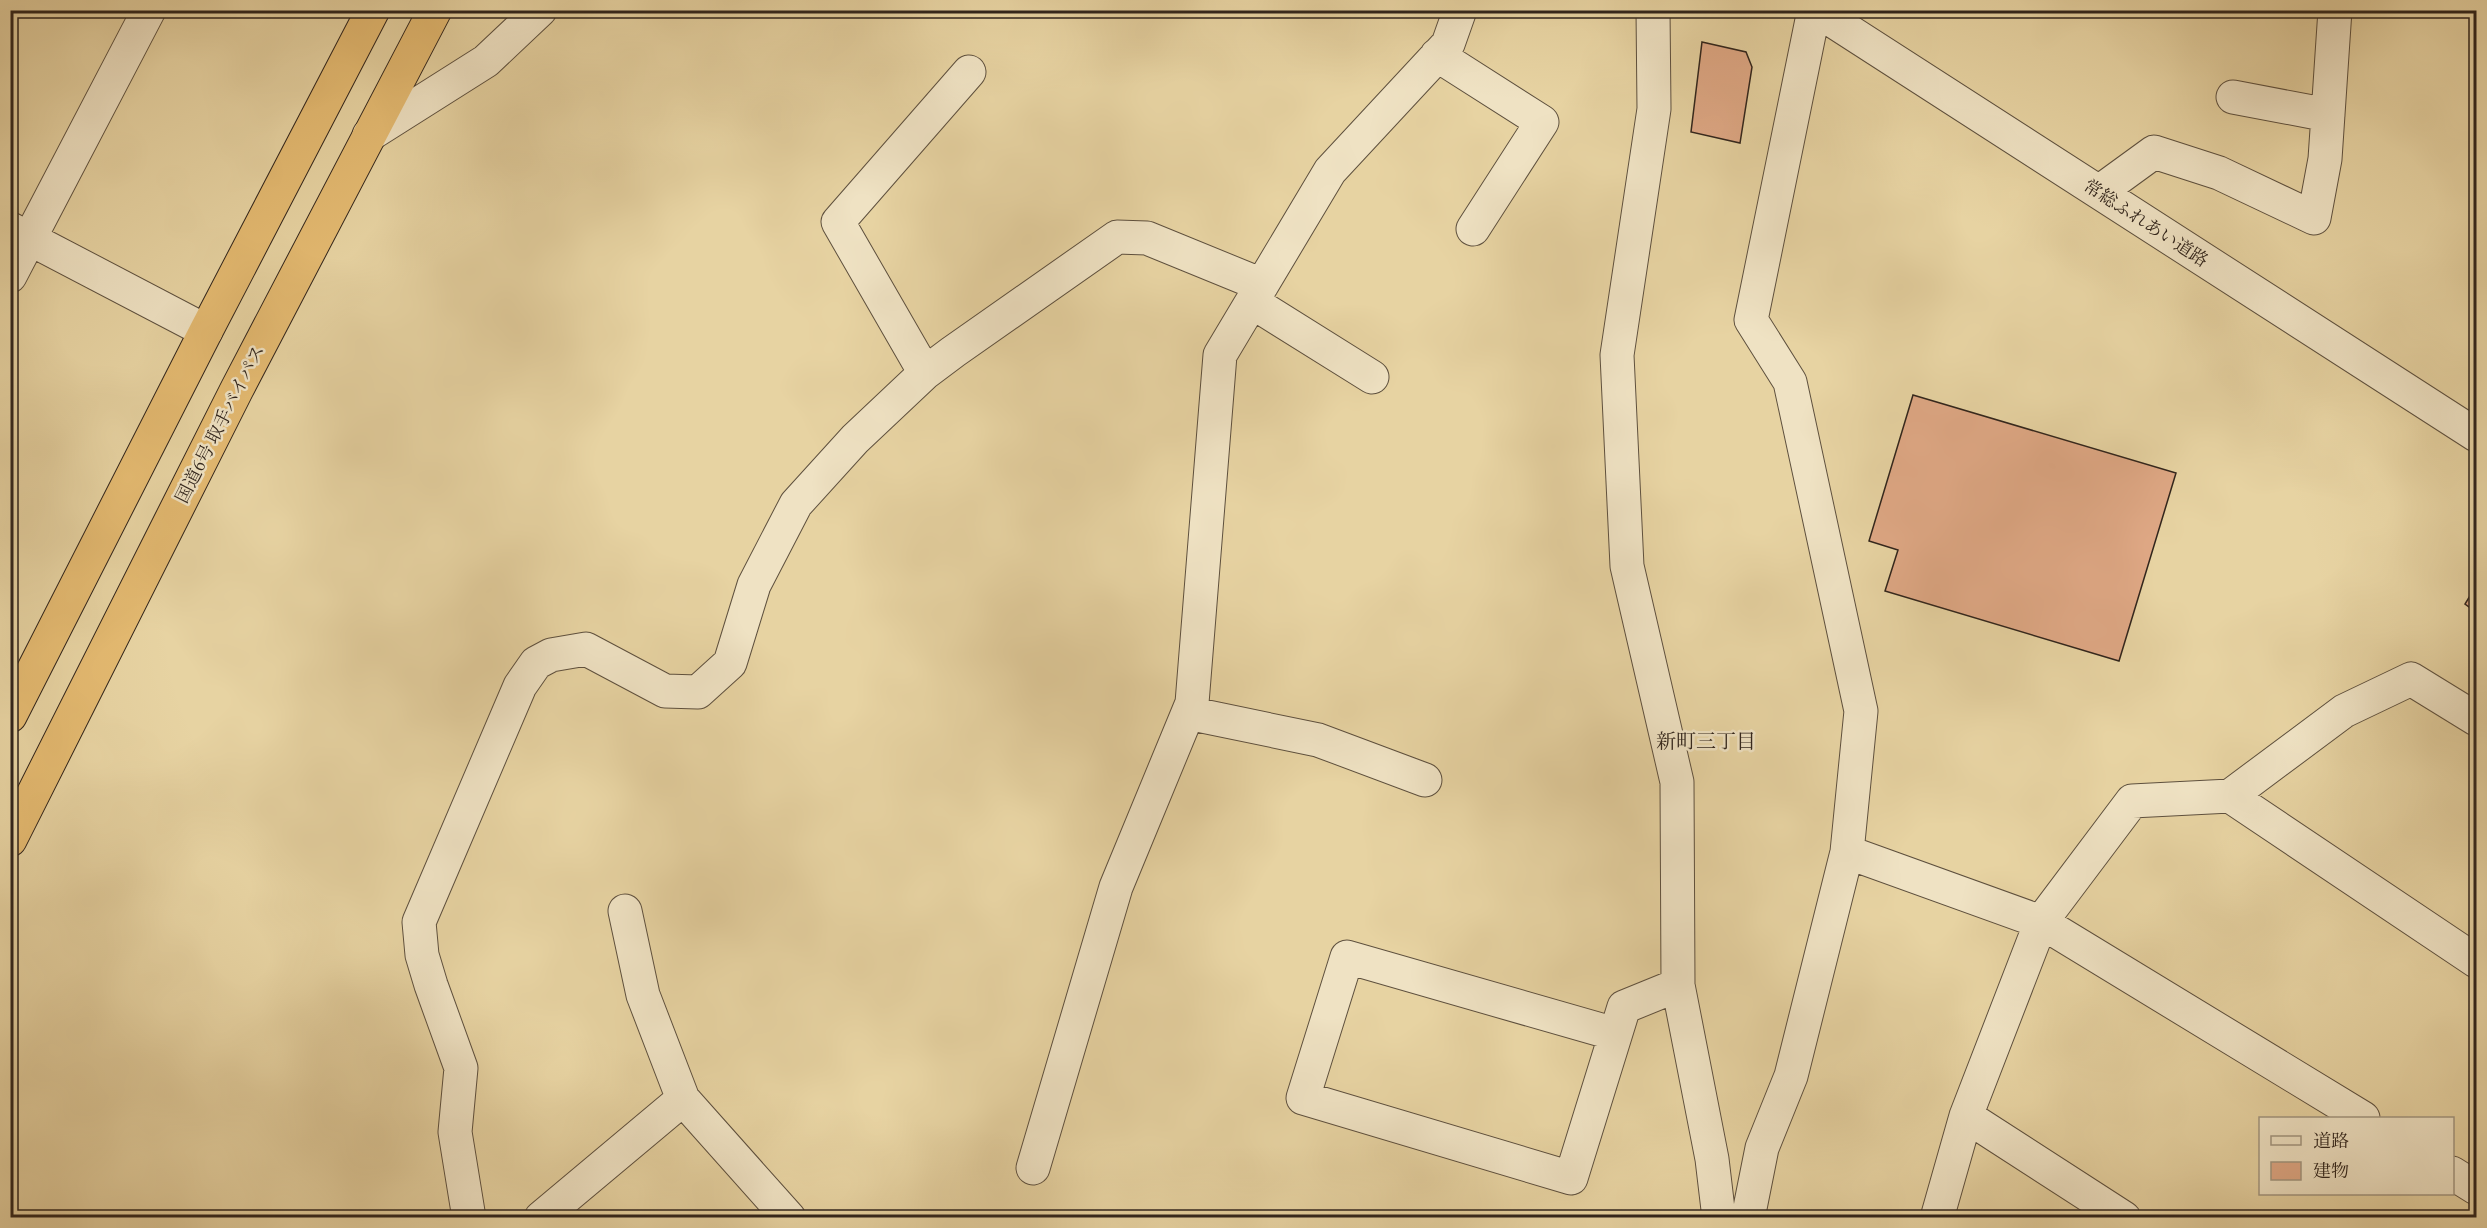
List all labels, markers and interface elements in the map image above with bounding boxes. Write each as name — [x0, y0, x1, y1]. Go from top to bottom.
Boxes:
street label: 常総ふれあい道路 — [2077, 175, 2212, 275]
street label: 国道6号 取手バイパス — [171, 341, 273, 509]
district label: 新町三丁目 — [1656, 729, 1756, 758]
legend — [2259, 1117, 2454, 1195]
text: 道路 — [2313, 1130, 2349, 1156]
text: 建物 — [2313, 1160, 2349, 1186]

